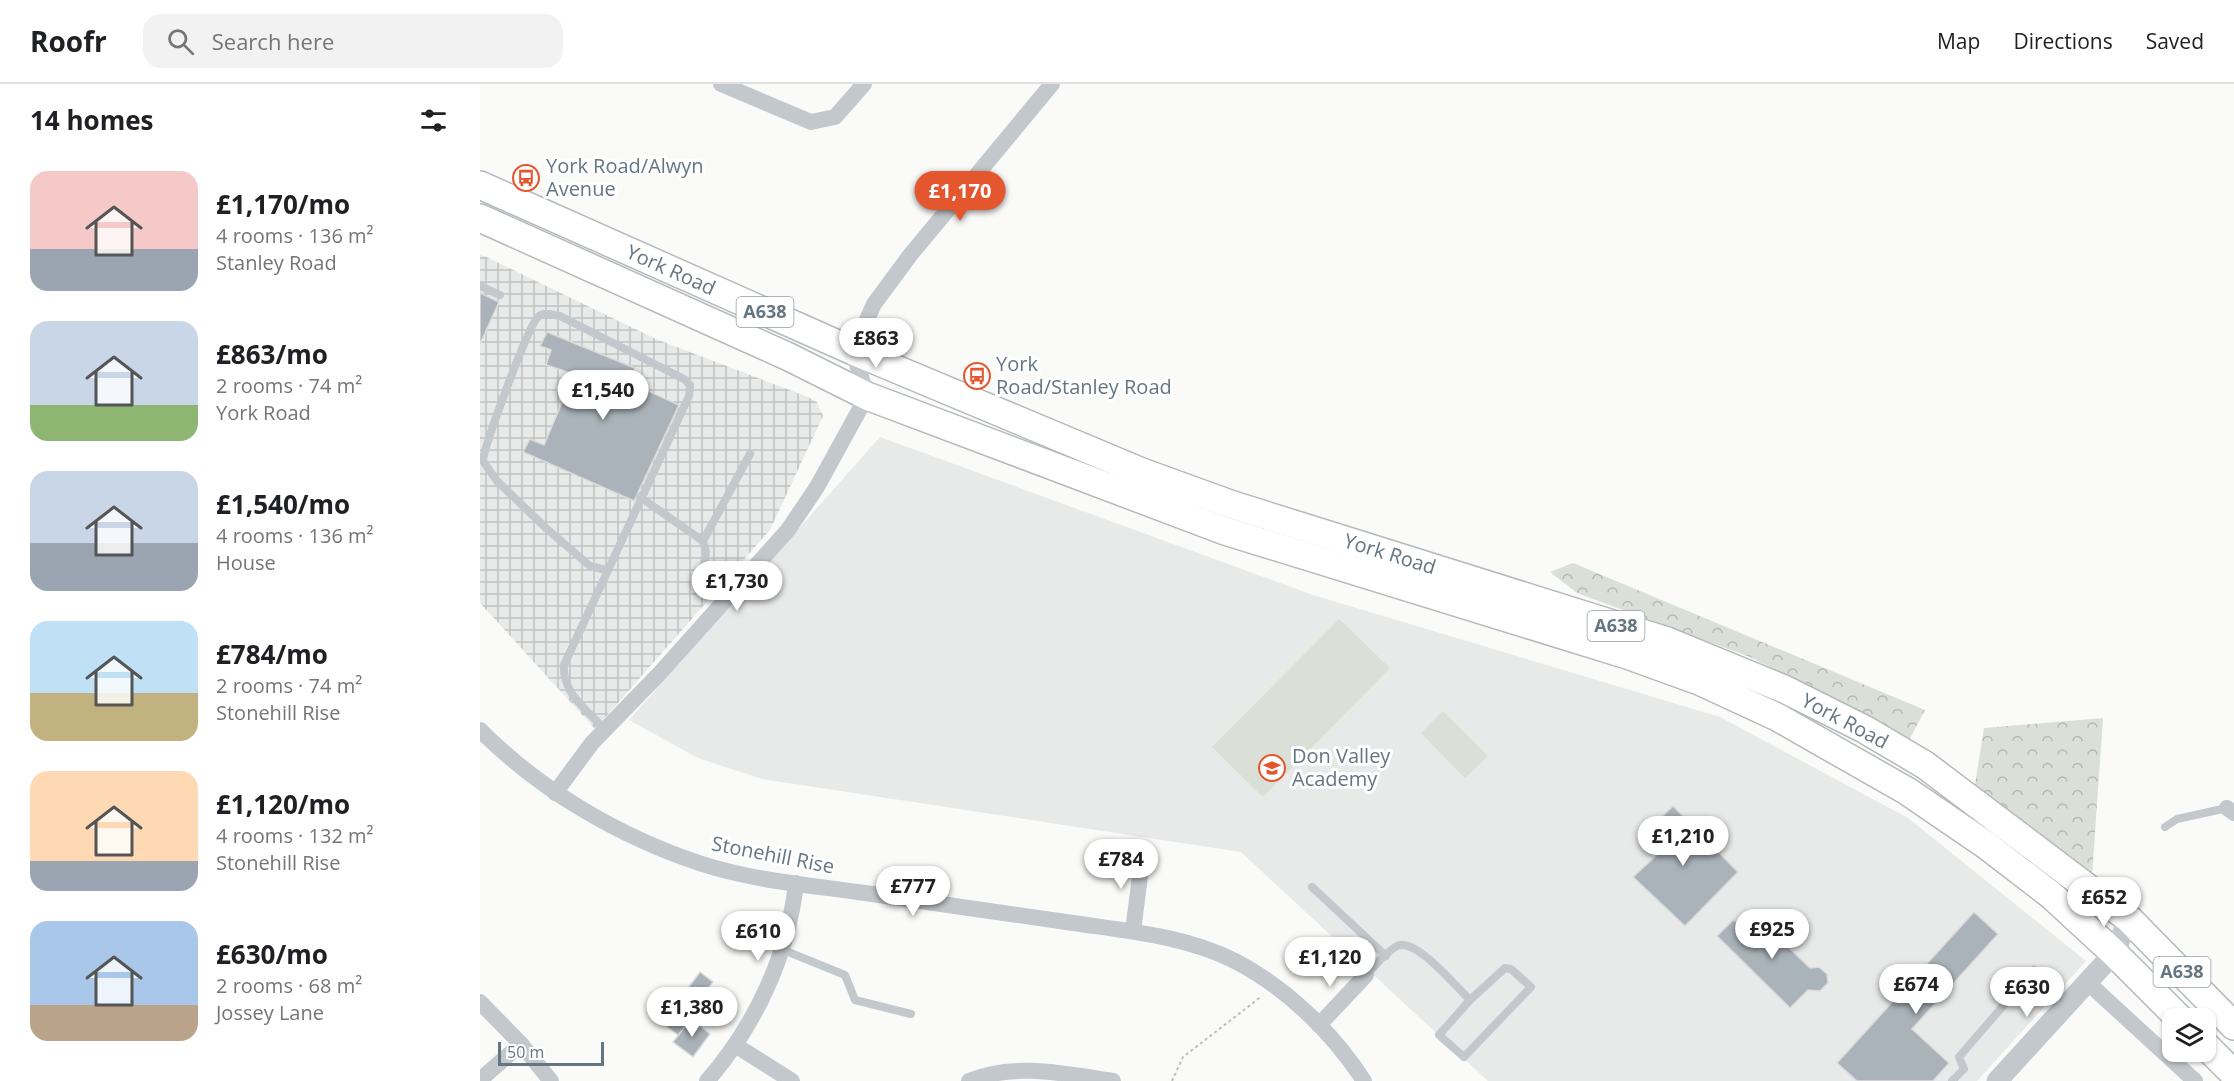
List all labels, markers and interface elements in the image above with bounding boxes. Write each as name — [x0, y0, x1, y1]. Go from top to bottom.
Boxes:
search box — [143, 14, 563, 68]
text: Roofr — [30, 22, 107, 60]
icon: search — [164, 25, 197, 58]
text: Search here — [212, 26, 334, 56]
text: Map — [1937, 27, 1980, 55]
text: Directions — [2013, 27, 2113, 55]
text: Saved — [2146, 27, 2204, 55]
text: 14 homes — [30, 102, 154, 138]
icon: filters — [417, 104, 450, 137]
place label: York Road/Alwyn Avenue — [546, 152, 704, 202]
bus stop icon: York Road/Alwyn Avenue — [511, 163, 541, 193]
pin: £1,170 — [911, 171, 1009, 222]
text: £1,170 — [929, 177, 991, 204]
text: £1,170/mo — [216, 186, 350, 222]
icon: home — [78, 195, 150, 267]
text: 4 rooms · 136 m² — [216, 222, 374, 249]
street label: York Road — [622, 238, 720, 301]
text: Stanley Road — [216, 249, 337, 276]
road number: A638 — [736, 297, 794, 327]
pin: £863 — [840, 318, 912, 369]
text: £863 — [853, 324, 899, 351]
text: £863/mo — [216, 336, 328, 372]
icon: home — [78, 345, 150, 417]
place label: York Road/Stanley Road — [996, 350, 1172, 400]
bus stop icon: York Road/Stanley Road — [962, 361, 992, 391]
pin: £1,540 — [554, 370, 652, 421]
text: 2 rooms · 74 m² — [216, 372, 362, 399]
text: £1,540 — [572, 376, 634, 403]
text: York Road — [216, 399, 311, 426]
text: £1,540/mo — [216, 486, 350, 522]
icon: home — [78, 495, 150, 567]
text: 4 rooms · 136 m² — [216, 522, 374, 549]
street label: York Road — [1341, 527, 1439, 580]
text: House — [216, 549, 276, 576]
pin: £1,730 — [688, 561, 786, 612]
text: £1,730 — [706, 567, 768, 594]
road number: A638 — [1588, 611, 1644, 641]
text: £784/mo — [216, 636, 328, 672]
icon: home — [78, 645, 150, 717]
text: 2 rooms · 74 m² — [216, 672, 362, 699]
street label: York Road — [1797, 686, 1893, 755]
text: Stonehill Rise — [216, 699, 340, 726]
place label: Don Valley Academy — [1292, 742, 1391, 792]
school or university icon: Don Valley Academy — [1257, 753, 1287, 783]
text: £1,120/mo — [216, 786, 350, 822]
icon: home — [78, 795, 150, 867]
pin: £1,210 — [1634, 816, 1732, 867]
text: 4 rooms · 132 m² — [216, 822, 374, 849]
text: £1,210 — [1652, 822, 1714, 849]
street label: Stonehill Rise — [709, 829, 837, 880]
pin: £784 — [1085, 839, 1157, 890]
text: £784 — [1098, 845, 1144, 872]
text: Stonehill Rise — [216, 849, 340, 876]
pin: £777 — [877, 866, 949, 917]
text: £777 — [890, 872, 936, 899]
pin: £652 — [2068, 877, 2140, 928]
text: £652 — [2081, 883, 2127, 910]
pin: £925 — [1736, 909, 1808, 960]
pin: £610 — [722, 911, 794, 962]
text: £925 — [1749, 915, 1795, 942]
text: £610 — [735, 917, 781, 944]
text: £630/mo — [216, 936, 328, 972]
pin: £1,120 — [1281, 937, 1379, 988]
text: £1,120 — [1299, 943, 1361, 970]
icon: home — [78, 945, 150, 1017]
road number: A638 — [2154, 957, 2210, 987]
pin: £674 — [1880, 964, 1952, 1015]
pin: £630 — [1991, 967, 2063, 1018]
text: £674 — [1893, 970, 1939, 997]
text: 2 rooms · 68 m² — [216, 972, 362, 999]
text: £630 — [2004, 973, 2050, 1000]
pin: £1,380 — [643, 987, 741, 1038]
text: £1,380 — [661, 993, 723, 1020]
text: Jossey Lane — [216, 999, 324, 1026]
map controls — [2162, 1008, 2216, 1062]
button: layers — [2162, 1008, 2216, 1062]
scale bar — [498, 1039, 604, 1066]
text: 50 m — [507, 1041, 544, 1063]

